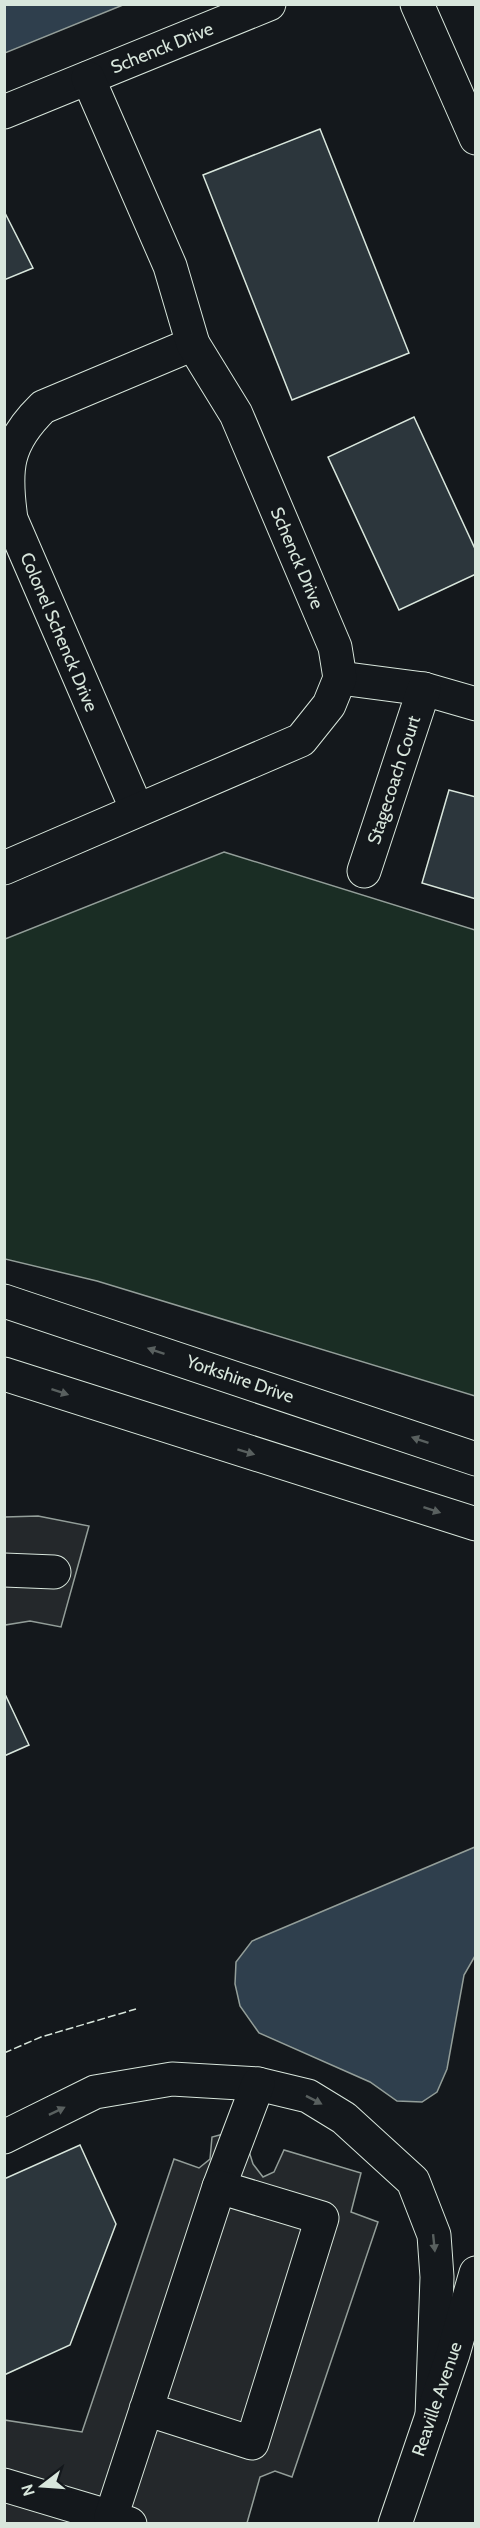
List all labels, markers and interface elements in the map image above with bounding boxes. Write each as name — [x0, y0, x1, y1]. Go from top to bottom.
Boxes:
street label: Schenck Drive — [108, 17, 216, 79]
street label: Schenck Drive — [266, 504, 328, 612]
street label: Colonel Schenck Drive — [16, 549, 102, 715]
street label: Stagecoach Court — [363, 713, 425, 847]
one-way arrow — [147, 1345, 165, 1355]
street label: Yorkshire Drive — [182, 1350, 297, 1408]
one-way arrow — [51, 1388, 69, 1397]
one-way arrow — [411, 1435, 429, 1445]
one-way arrow — [237, 1448, 255, 1457]
one-way arrow — [423, 1505, 441, 1515]
one-way arrow — [305, 2095, 322, 2105]
one-way arrow — [49, 2106, 66, 2116]
one-way arrow — [429, 2234, 439, 2253]
street label: Reaville Avenue — [407, 2339, 467, 2459]
north arrow — [12, 2456, 72, 2516]
text: N — [17, 2482, 39, 2498]

